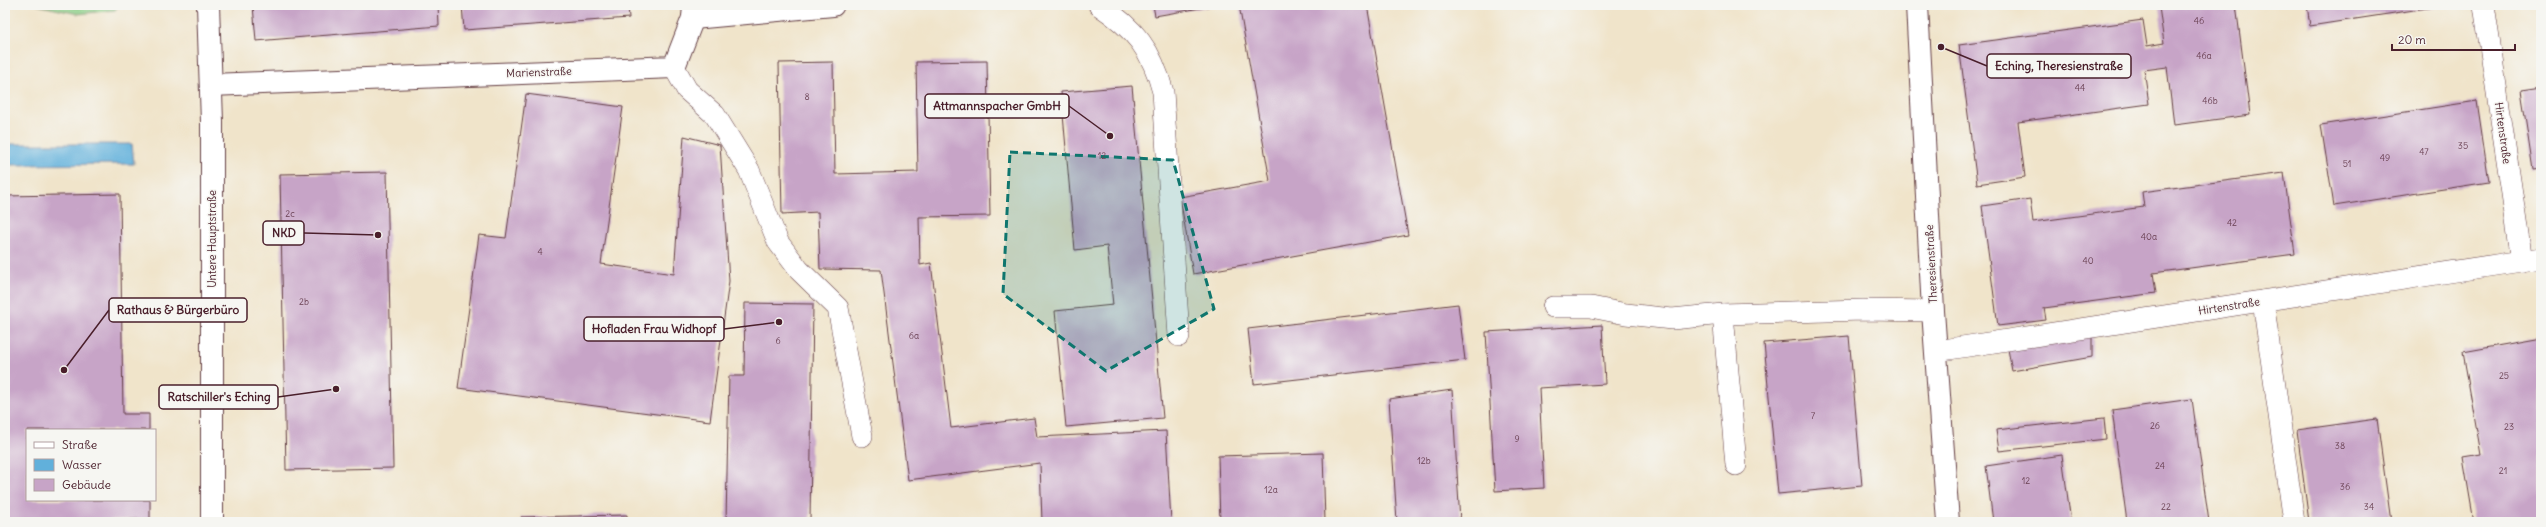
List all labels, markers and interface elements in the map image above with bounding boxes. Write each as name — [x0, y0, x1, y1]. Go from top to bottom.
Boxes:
house number: 46 — [2194, 15, 2204, 26]
scale bar — [2392, 26, 2515, 52]
text: 20 m — [2398, 32, 2426, 47]
house number: 46a — [2196, 50, 2212, 61]
callout: Eching, Theresienstraße — [1987, 54, 2131, 78]
text: Eching, Theresienstraße — [1995, 58, 2123, 74]
street label: Marienstraße — [506, 64, 572, 80]
house number: 44 — [2075, 82, 2085, 93]
house number: 8 — [804, 91, 810, 102]
callout: Attmannspacher GmbH — [925, 94, 1069, 118]
house number: 46b — [2202, 95, 2218, 106]
text: Attmannspacher GmbH — [933, 98, 1061, 114]
street label: Hirtenstraße — [2492, 101, 2514, 165]
house number: 35 — [2458, 140, 2468, 151]
house number: 47 — [2419, 146, 2429, 157]
house number: 12 — [1098, 150, 1106, 161]
house number: 49 — [2380, 152, 2390, 163]
house number: 51 — [2343, 158, 2351, 169]
street label: Untere Hauptstraße — [205, 190, 219, 288]
house number: 2c — [285, 208, 295, 219]
house number: 42 — [2227, 217, 2237, 228]
callout: NKD — [263, 221, 304, 245]
street label: Theresienstraße — [1922, 224, 1940, 304]
text: NKD — [272, 225, 297, 240]
house number: 40a — [2141, 231, 2157, 242]
house number: 4 — [537, 246, 543, 257]
house number: 40 — [2082, 255, 2094, 266]
street label: Hirtenstraße — [2197, 294, 2261, 318]
house number: 2b — [299, 296, 309, 307]
callout: Rathaus & Bürgerbüro — [109, 298, 247, 322]
text: Rathaus & Bürgerbüro — [117, 302, 239, 318]
callout: Hofladen Frau Widhopf — [584, 317, 724, 341]
text: Hofladen Frau Widhopf — [592, 321, 717, 337]
house number: 6a — [909, 330, 919, 341]
house number: 6 — [775, 335, 781, 346]
house number: 25 — [2499, 370, 2509, 381]
callout: Ratschiller's Eching — [159, 385, 278, 409]
text: Ratschiller's Eching — [167, 389, 271, 405]
house number: 7 — [1811, 410, 1816, 421]
house number: 26 — [2150, 420, 2160, 431]
house number: 23 — [2504, 421, 2514, 432]
legend — [26, 429, 156, 501]
house number: 9 — [1514, 433, 1520, 444]
text: Straße — [62, 437, 97, 452]
house number: 38 — [2335, 440, 2345, 451]
house number: 12b — [1417, 455, 1431, 466]
text: Wasser — [62, 457, 102, 472]
house number: 24 — [2155, 460, 2165, 471]
house number: 21 — [2499, 465, 2507, 476]
house number: 12 — [2022, 475, 2030, 486]
text: Gebäude — [62, 477, 111, 492]
house number: 36 — [2340, 481, 2350, 492]
house number: 12a — [1264, 484, 1278, 495]
house number: 22 — [2161, 501, 2171, 512]
house number: 34 — [2364, 501, 2374, 512]

